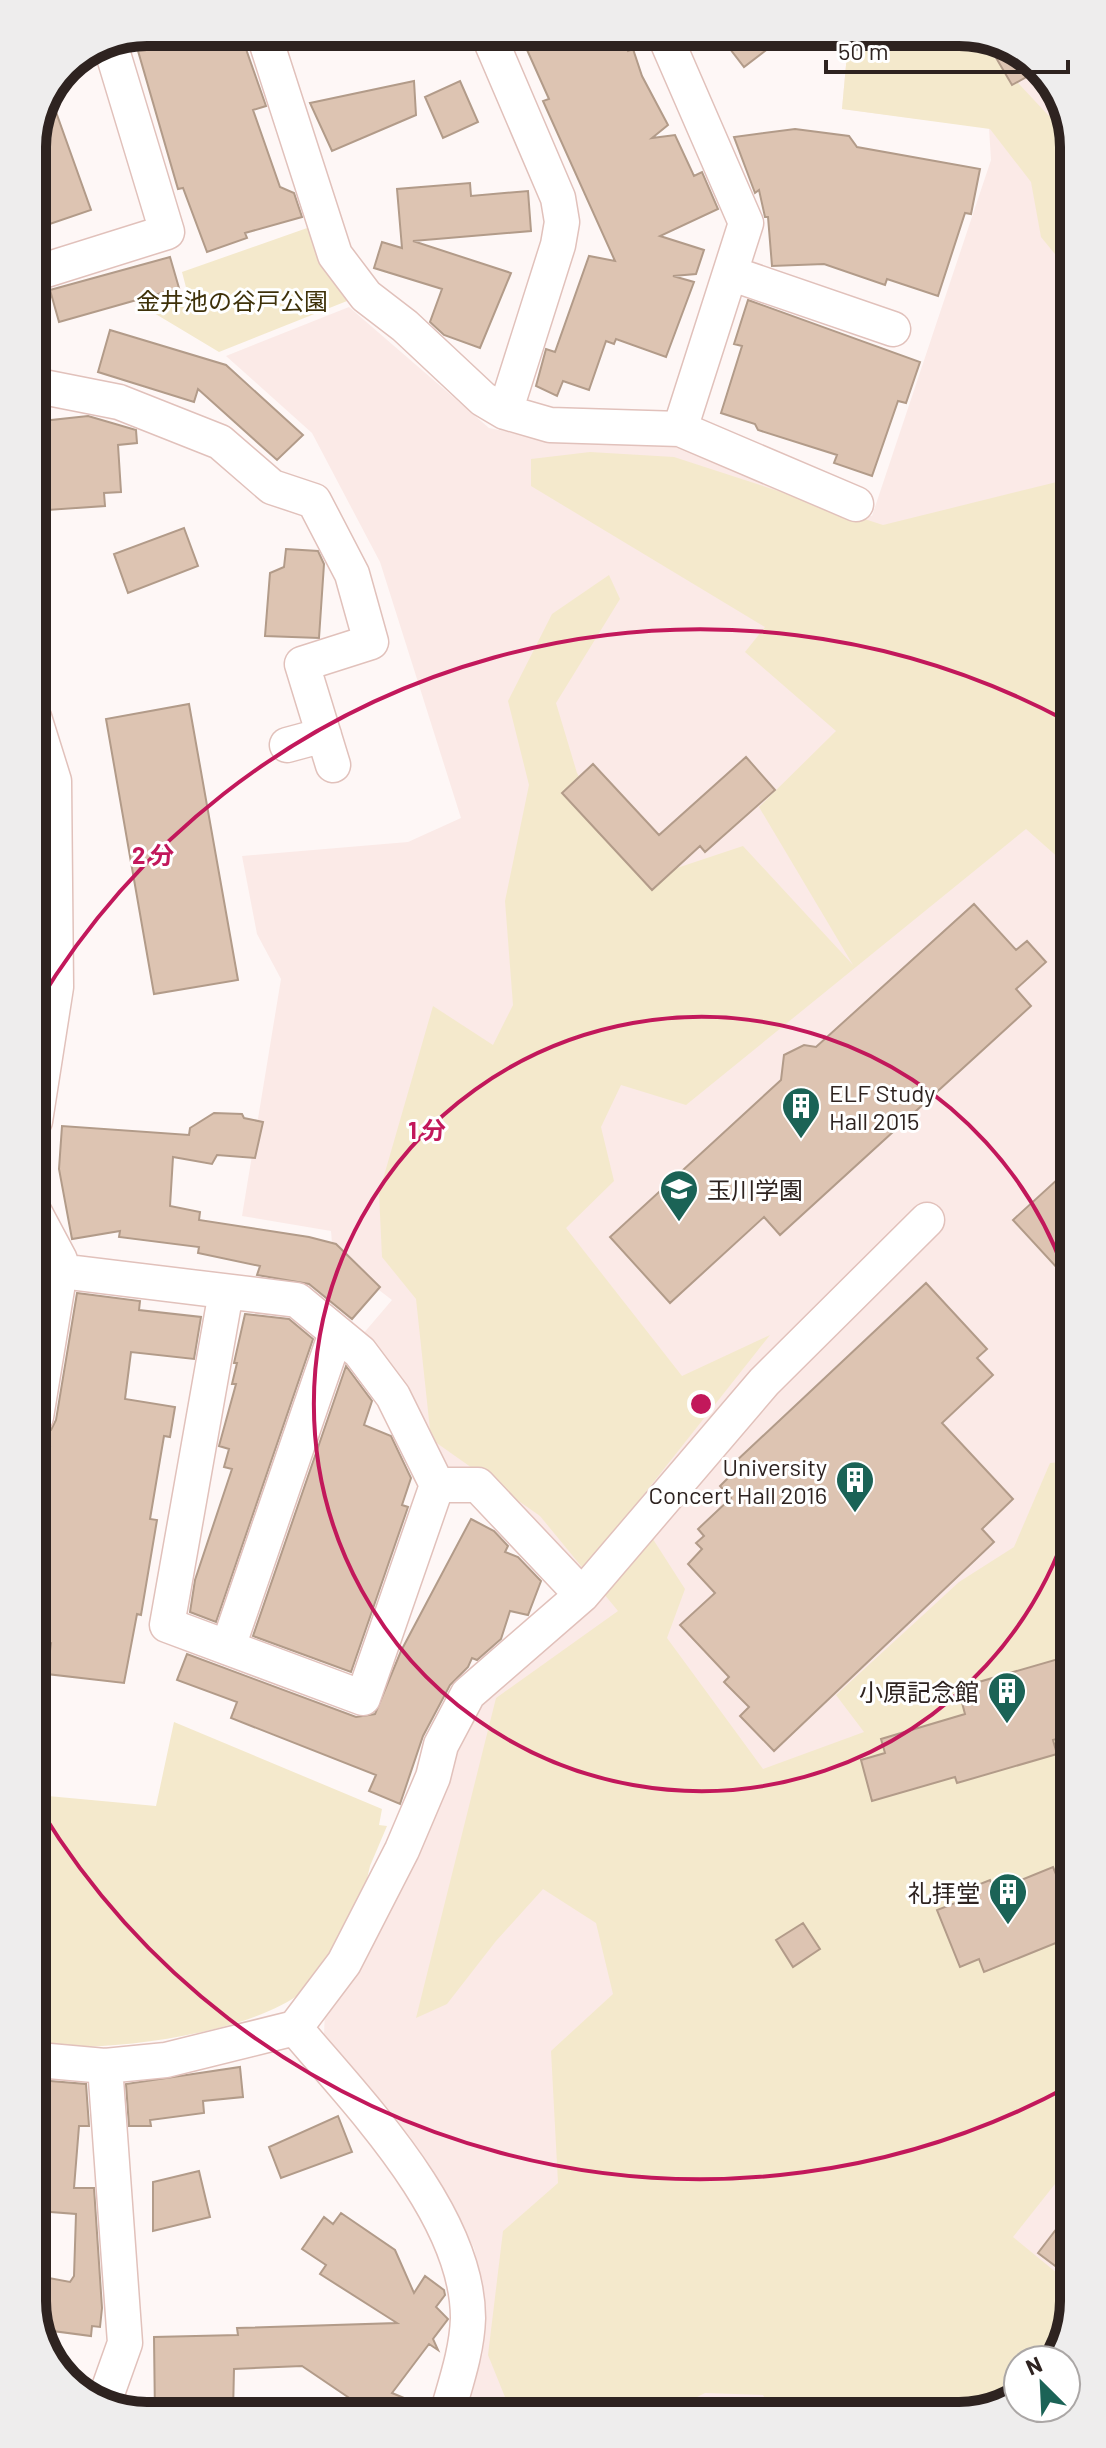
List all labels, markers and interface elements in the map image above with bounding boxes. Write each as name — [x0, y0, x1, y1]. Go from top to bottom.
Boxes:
scale bar — [826, 24, 1068, 74]
text: 50 m — [838, 36, 889, 65]
park label: 金井池の谷戸公園 — [136, 286, 328, 315]
text: 2 分 — [132, 840, 174, 869]
place label: ELF Study Hall 2015 — [829, 1078, 935, 1135]
building icon: ELF Study Hall 2015 — [780, 1085, 822, 1140]
text: 1 分 — [408, 1115, 446, 1144]
school or university icon: 玉川学園 — [658, 1168, 700, 1223]
place label: 玉川学園 — [707, 1175, 803, 1204]
centre of rings — [687, 1390, 715, 1418]
place label: University Concert Hall 2016 — [648, 1452, 827, 1509]
building icon: University Concert Hall 2016 — [834, 1459, 876, 1514]
building icon: 小原記念館 — [986, 1670, 1028, 1725]
place label: 小原記念館 — [859, 1677, 979, 1706]
building icon: 礼拝堂 — [987, 1871, 1029, 1926]
place label: 礼拝堂 — [908, 1878, 980, 1907]
north arrow — [1002, 2344, 1082, 2424]
text: N — [1021, 2350, 1045, 2380]

